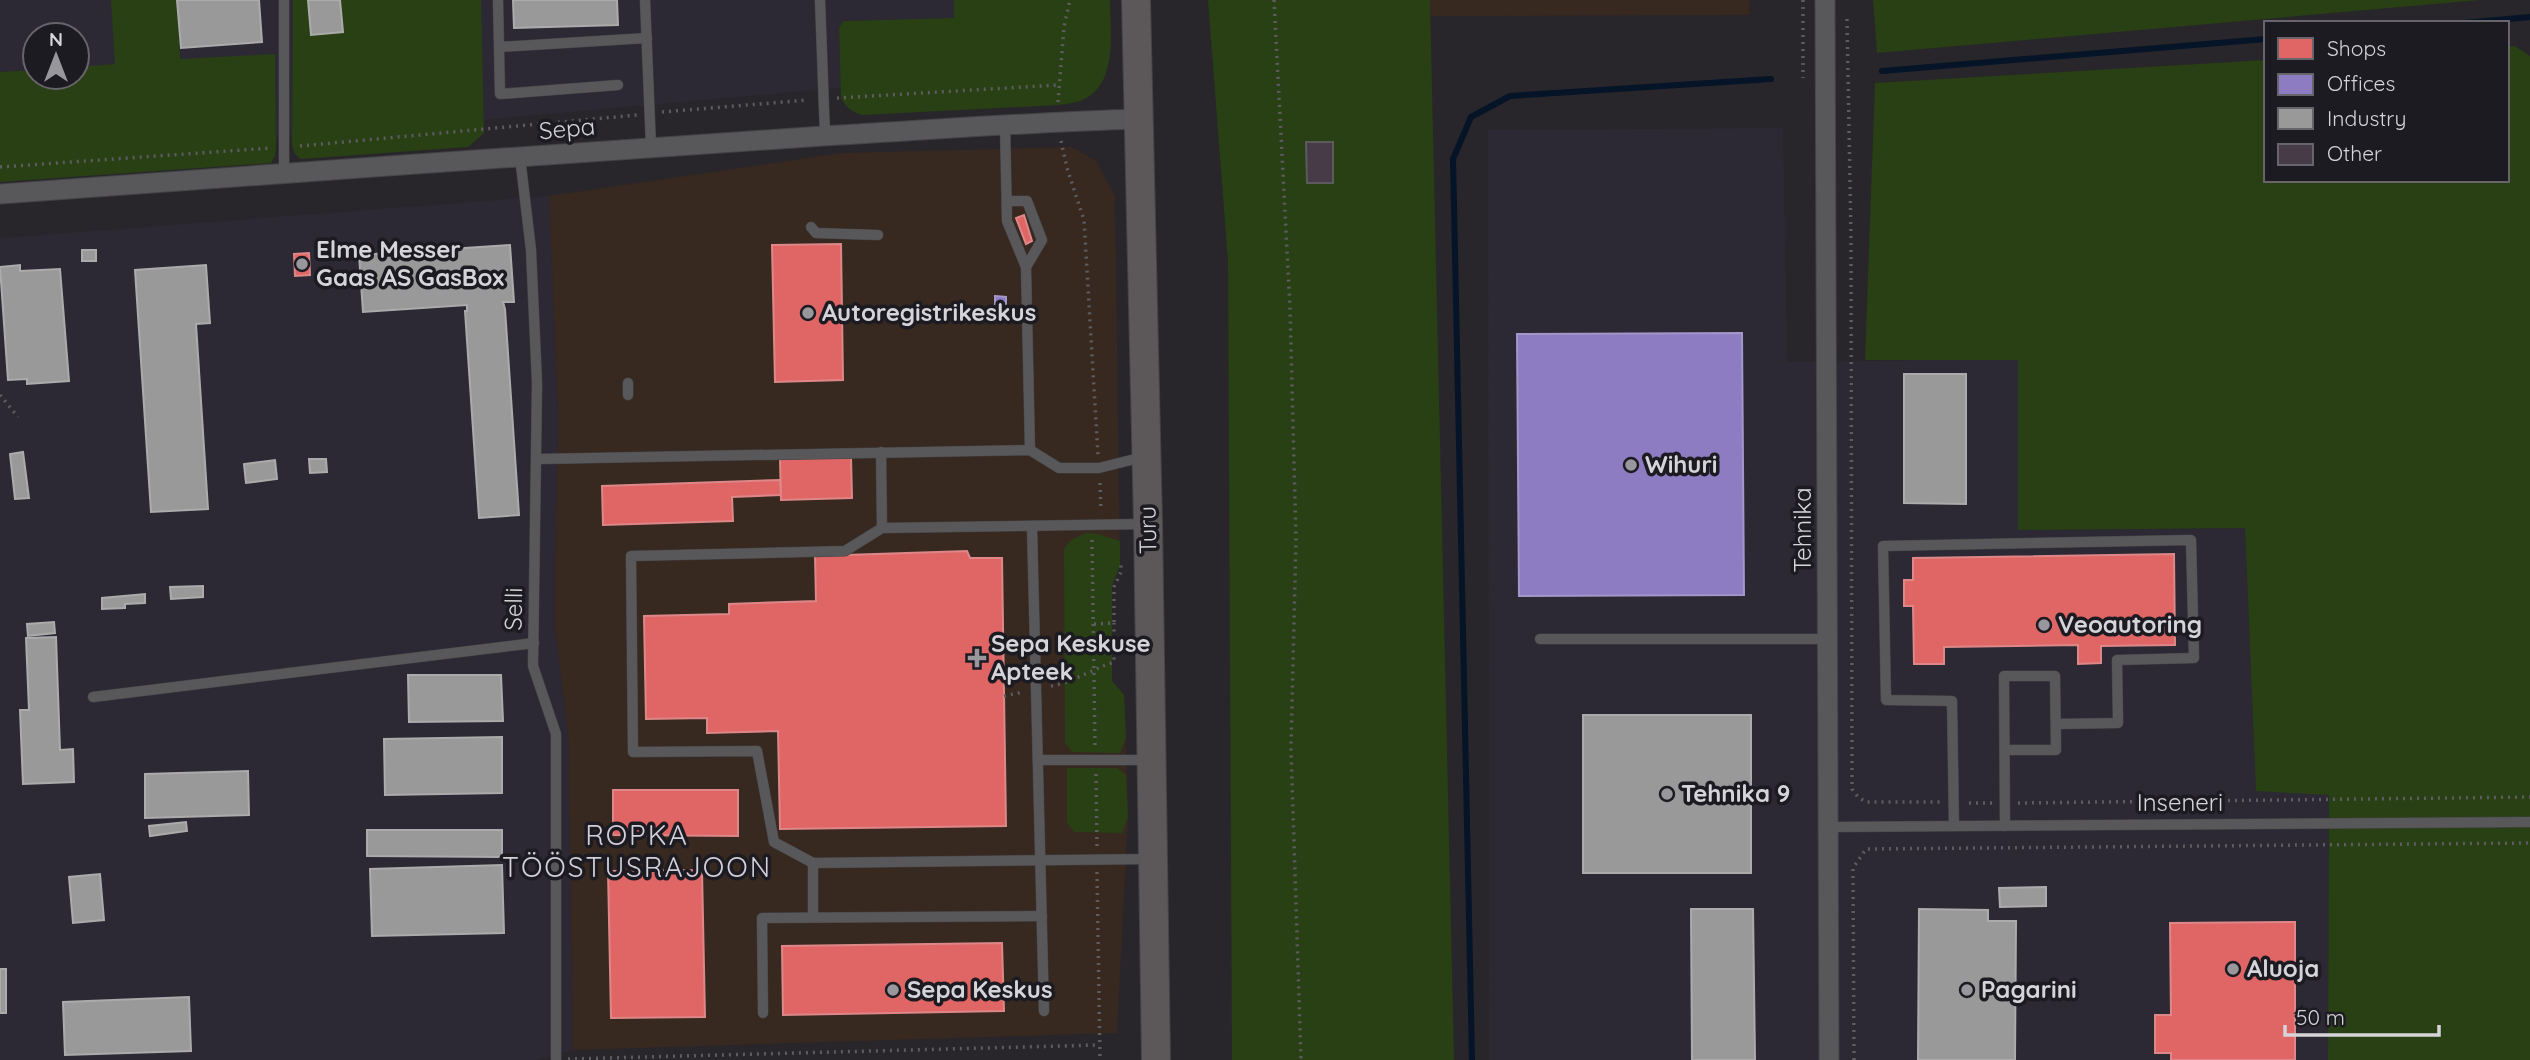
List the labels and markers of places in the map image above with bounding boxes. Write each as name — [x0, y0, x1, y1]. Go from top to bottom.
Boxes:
place label: Elme Messer Gaas AS GasBox — [316, 234, 504, 292]
marker: Elme Messer Gaas AS GasBox — [294, 256, 310, 272]
place label: Autoregistrikeskus — [822, 297, 1036, 327]
marker: Autoregistrikeskus — [800, 305, 816, 321]
place label: Wihuri — [1645, 449, 1718, 479]
marker: Wihuri — [1623, 457, 1639, 473]
place label: Veoautoring — [2058, 609, 2202, 639]
marker: Veoautoring — [2036, 617, 2052, 633]
place label: Sepa Keskuse Apteek — [991, 628, 1151, 686]
marker: Sepa Keskuse Apteek — [969, 650, 985, 666]
place label: Tehnika 9 — [1681, 778, 1790, 808]
marker: Tehnika 9 — [1659, 786, 1675, 802]
place label: Aluoja — [2247, 953, 2319, 983]
marker: Aluoja — [2225, 961, 2241, 977]
place label: Sepa Keskus — [907, 974, 1053, 1004]
place label: Pagarini — [1981, 974, 2077, 1004]
marker: Sepa Keskus — [885, 982, 901, 998]
marker: Pagarini — [1959, 982, 1975, 998]

